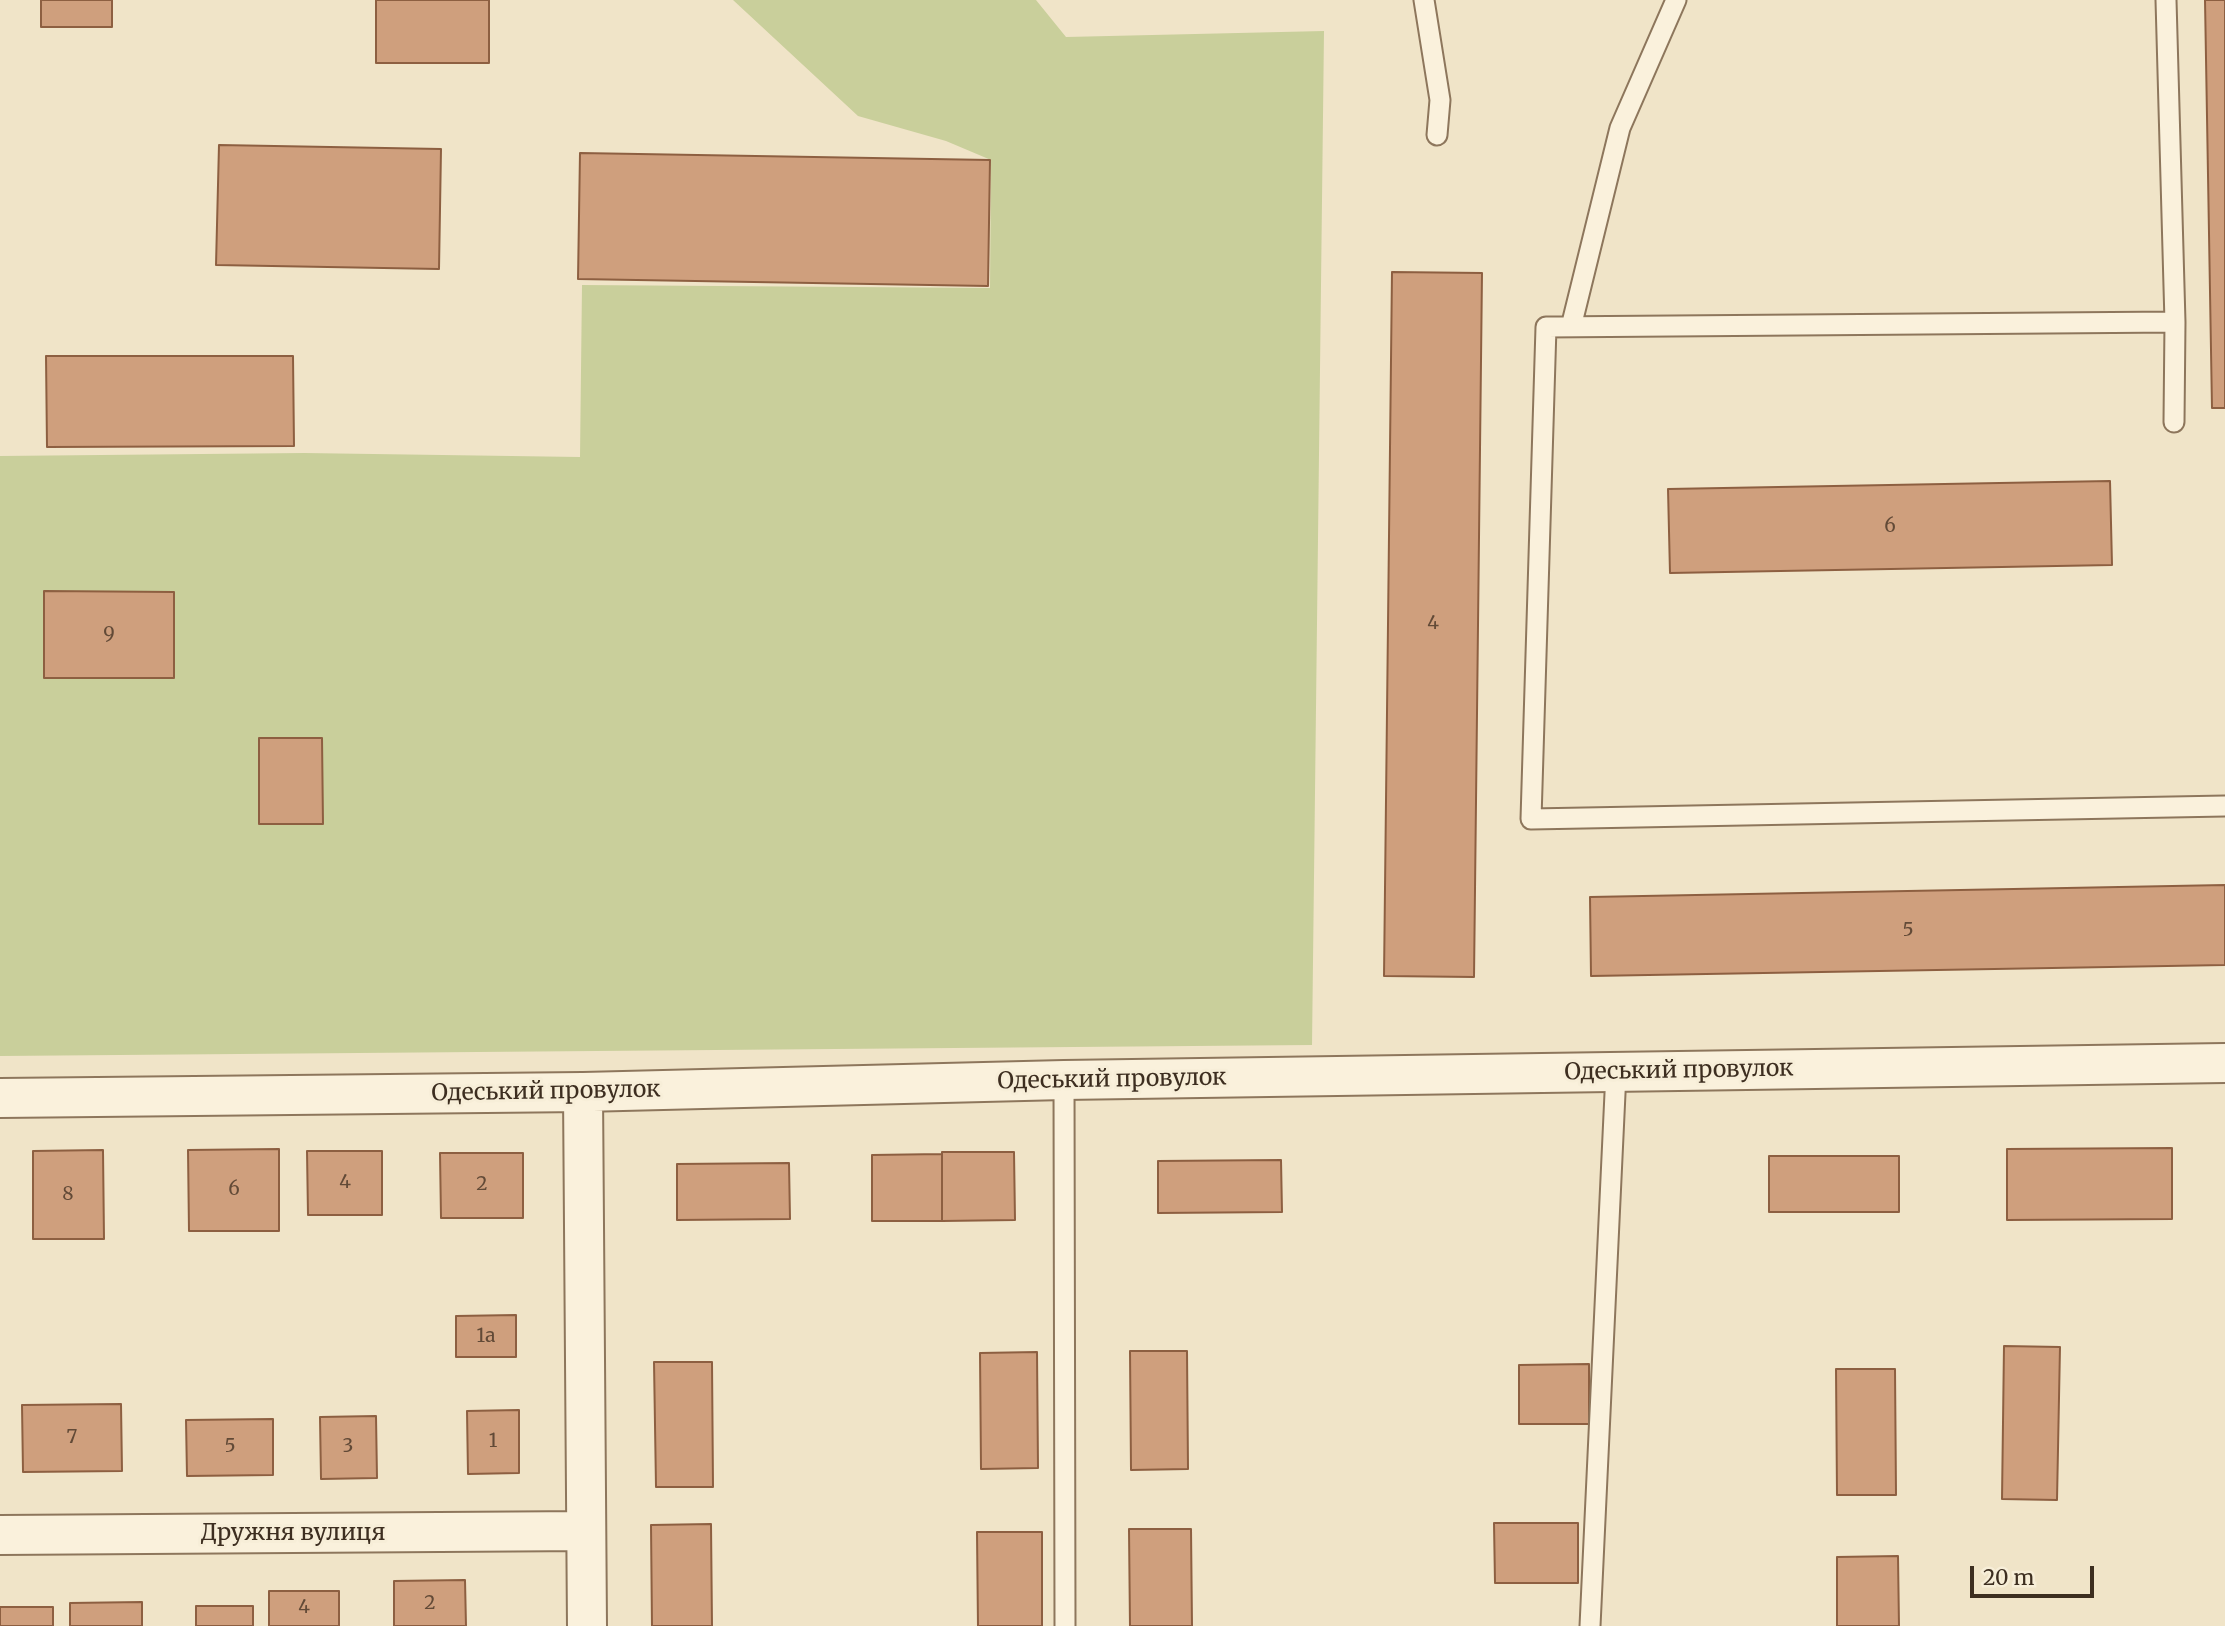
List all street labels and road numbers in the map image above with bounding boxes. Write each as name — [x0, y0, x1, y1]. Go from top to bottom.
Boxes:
street label: Одеський провулок — [1564, 1055, 1794, 1087]
street label: Одеський провулок — [997, 1064, 1227, 1096]
street label: Одеський провулок — [431, 1076, 661, 1108]
street label: Дружня вулиця — [201, 1519, 385, 1547]

